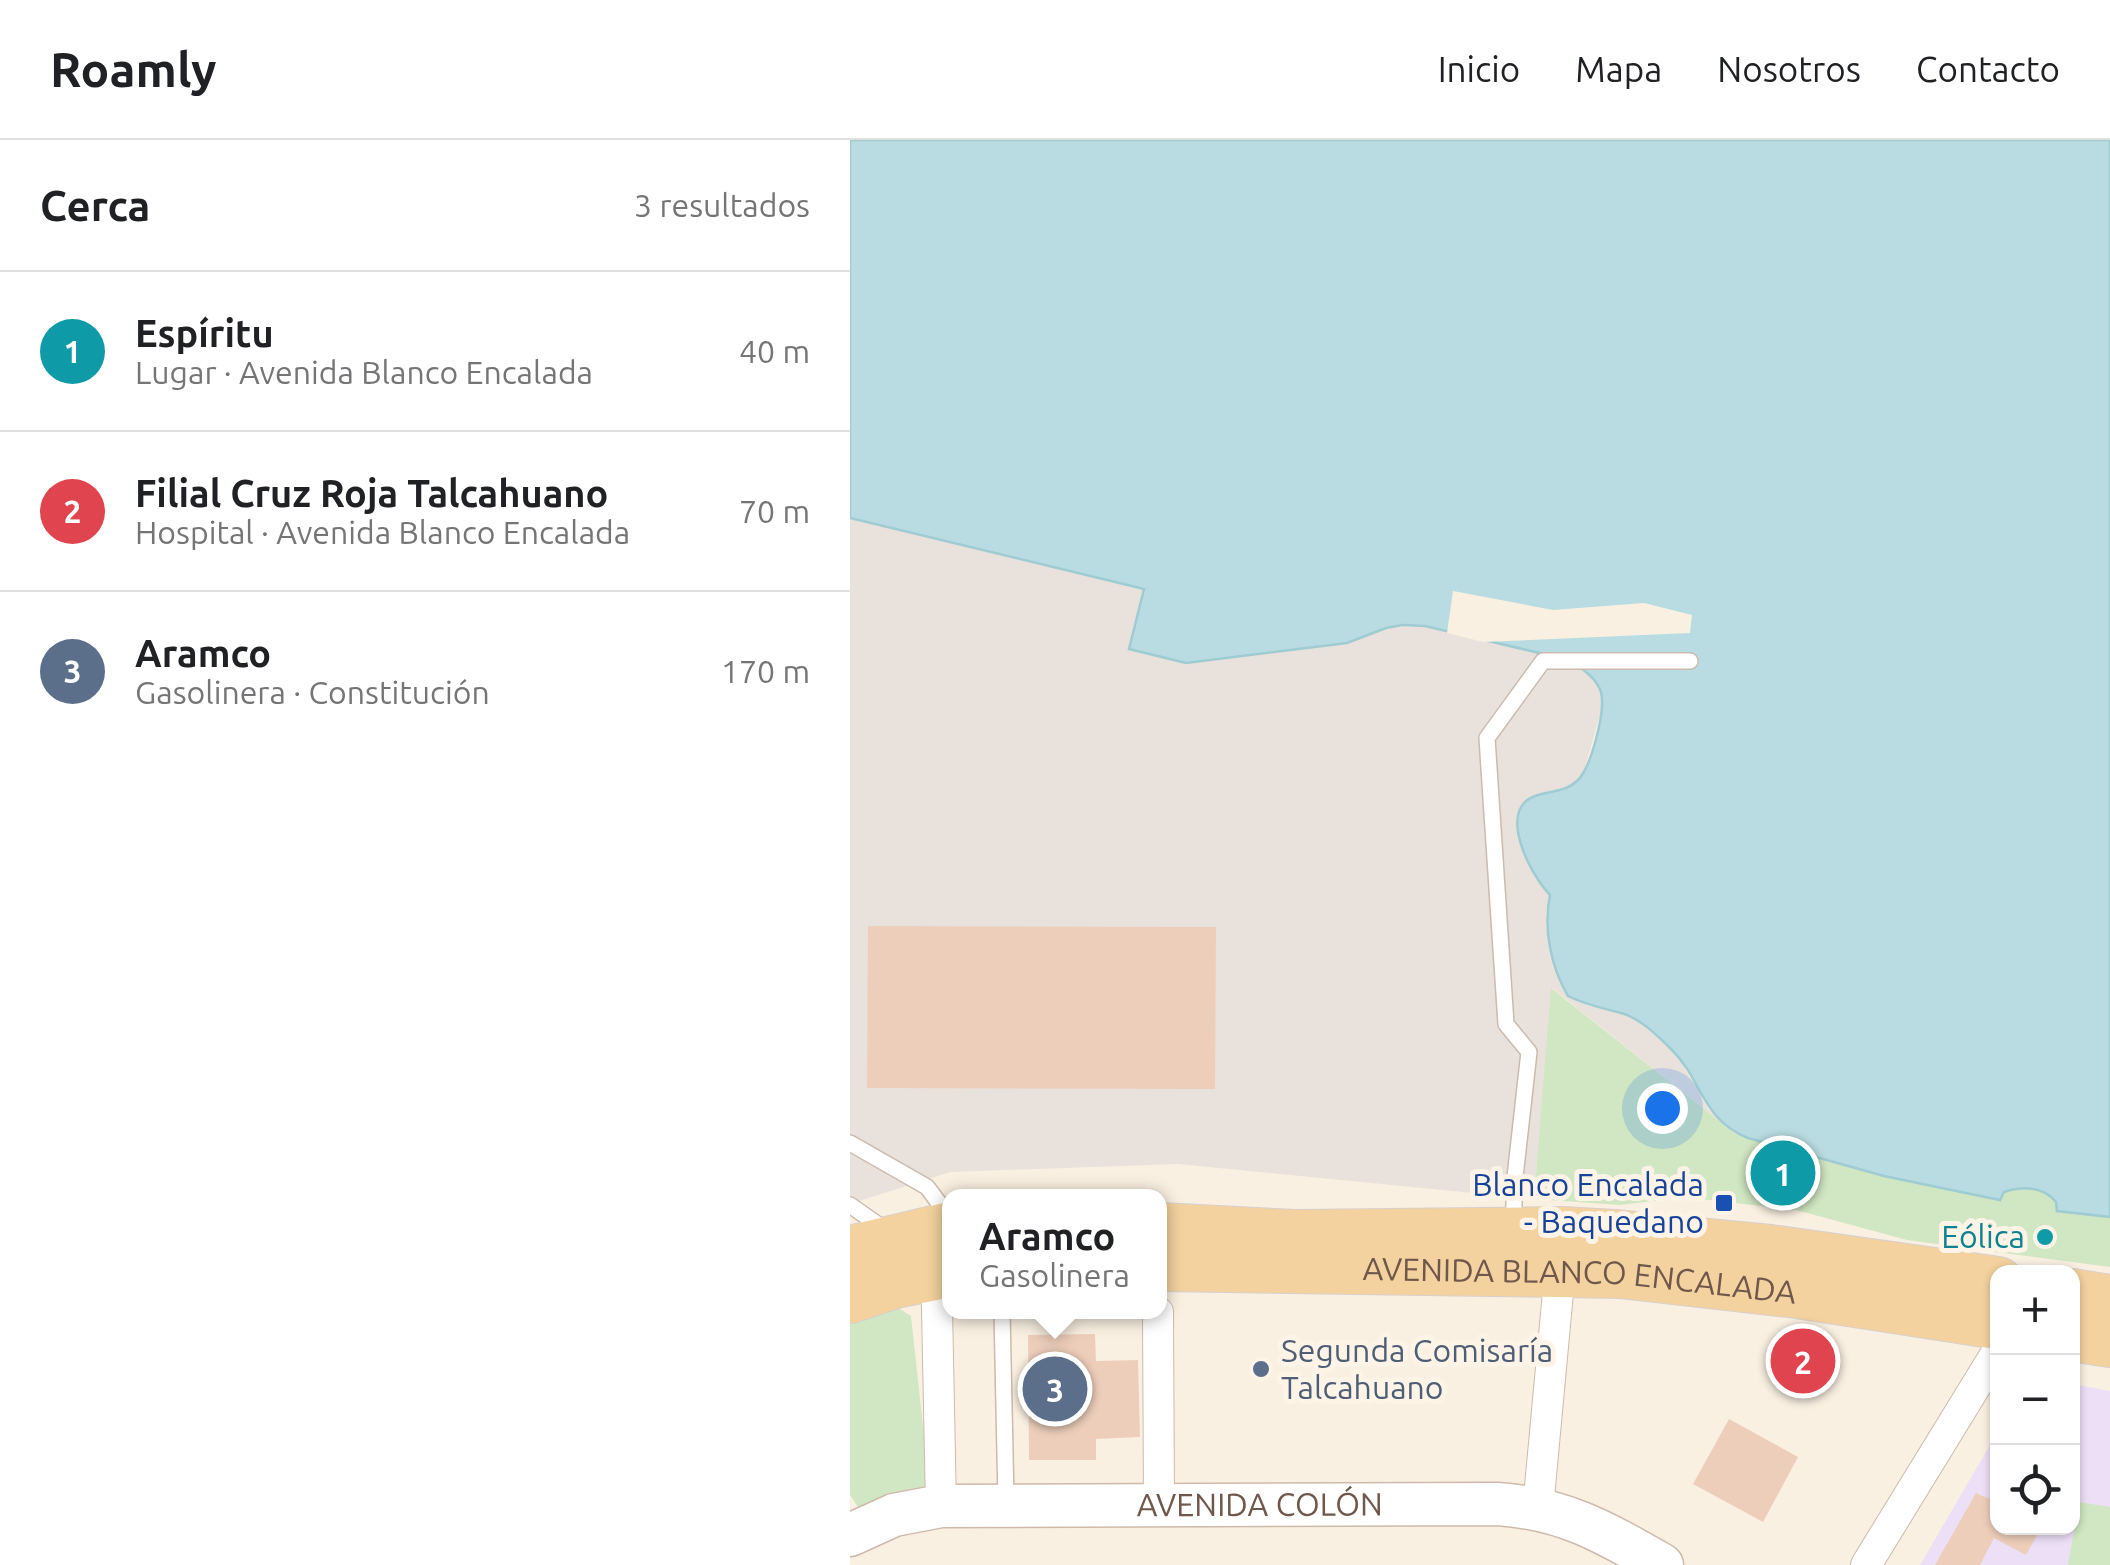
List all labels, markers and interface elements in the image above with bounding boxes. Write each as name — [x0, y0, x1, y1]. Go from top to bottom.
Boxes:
text: Roamly — [50, 42, 217, 96]
text: Inicio — [1438, 49, 1520, 89]
text: Mapa — [1575, 49, 1662, 89]
text: Nosotros — [1717, 49, 1861, 89]
text: Contacto — [1916, 49, 2060, 89]
text: Cerca — [40, 182, 150, 229]
text: 3 resultados — [634, 187, 810, 223]
text: Espíritu — [135, 312, 274, 354]
text: 1 — [63, 333, 82, 369]
text: 40 m — [739, 333, 810, 369]
text: Lugar · Avenida Blanco Encalada — [135, 354, 593, 390]
text: Filial Cruz Roja Talcahuano — [135, 472, 608, 514]
text: 2 — [63, 493, 82, 529]
text: 70 m — [739, 493, 810, 529]
text: Hospital · Avenida Blanco Encalada — [135, 514, 630, 550]
text: Aramco — [135, 632, 271, 674]
text: 3 — [63, 653, 82, 689]
text: 170 m — [721, 653, 810, 689]
text: Gasolinera · Constitución — [135, 674, 490, 710]
your location — [1637, 1083, 1688, 1134]
pin: 1 — [1750, 1136, 1816, 1210]
place label: Blanco Encalada - Baquedano — [1472, 1166, 1704, 1239]
popup — [942, 1189, 1167, 1319]
marker: Blanco Encalada - Baquedano — [1713, 1192, 1735, 1214]
text: Aramco — [979, 1215, 1115, 1257]
place label: Eólica — [1941, 1218, 2025, 1254]
marker: Eólica — [2034, 1226, 2056, 1248]
street label: AVENIDA BLANCO ENCALADA — [1362, 1250, 1798, 1310]
text: Gasolinera — [979, 1257, 1130, 1293]
map controls — [1990, 1265, 2080, 1535]
button: + — [1990, 1265, 2080, 1355]
pin: 2 — [1770, 1324, 1836, 1398]
place label: Segunda Comisaría Talcahuano — [1281, 1332, 1553, 1405]
pin: 3 — [1022, 1352, 1088, 1426]
button: − — [1990, 1355, 2080, 1445]
marker: Segunda Comisaría Talcahuano — [1250, 1358, 1272, 1380]
button: locate — [1990, 1445, 2080, 1535]
street label: AVENIDA COLÓN — [1137, 1485, 1383, 1522]

